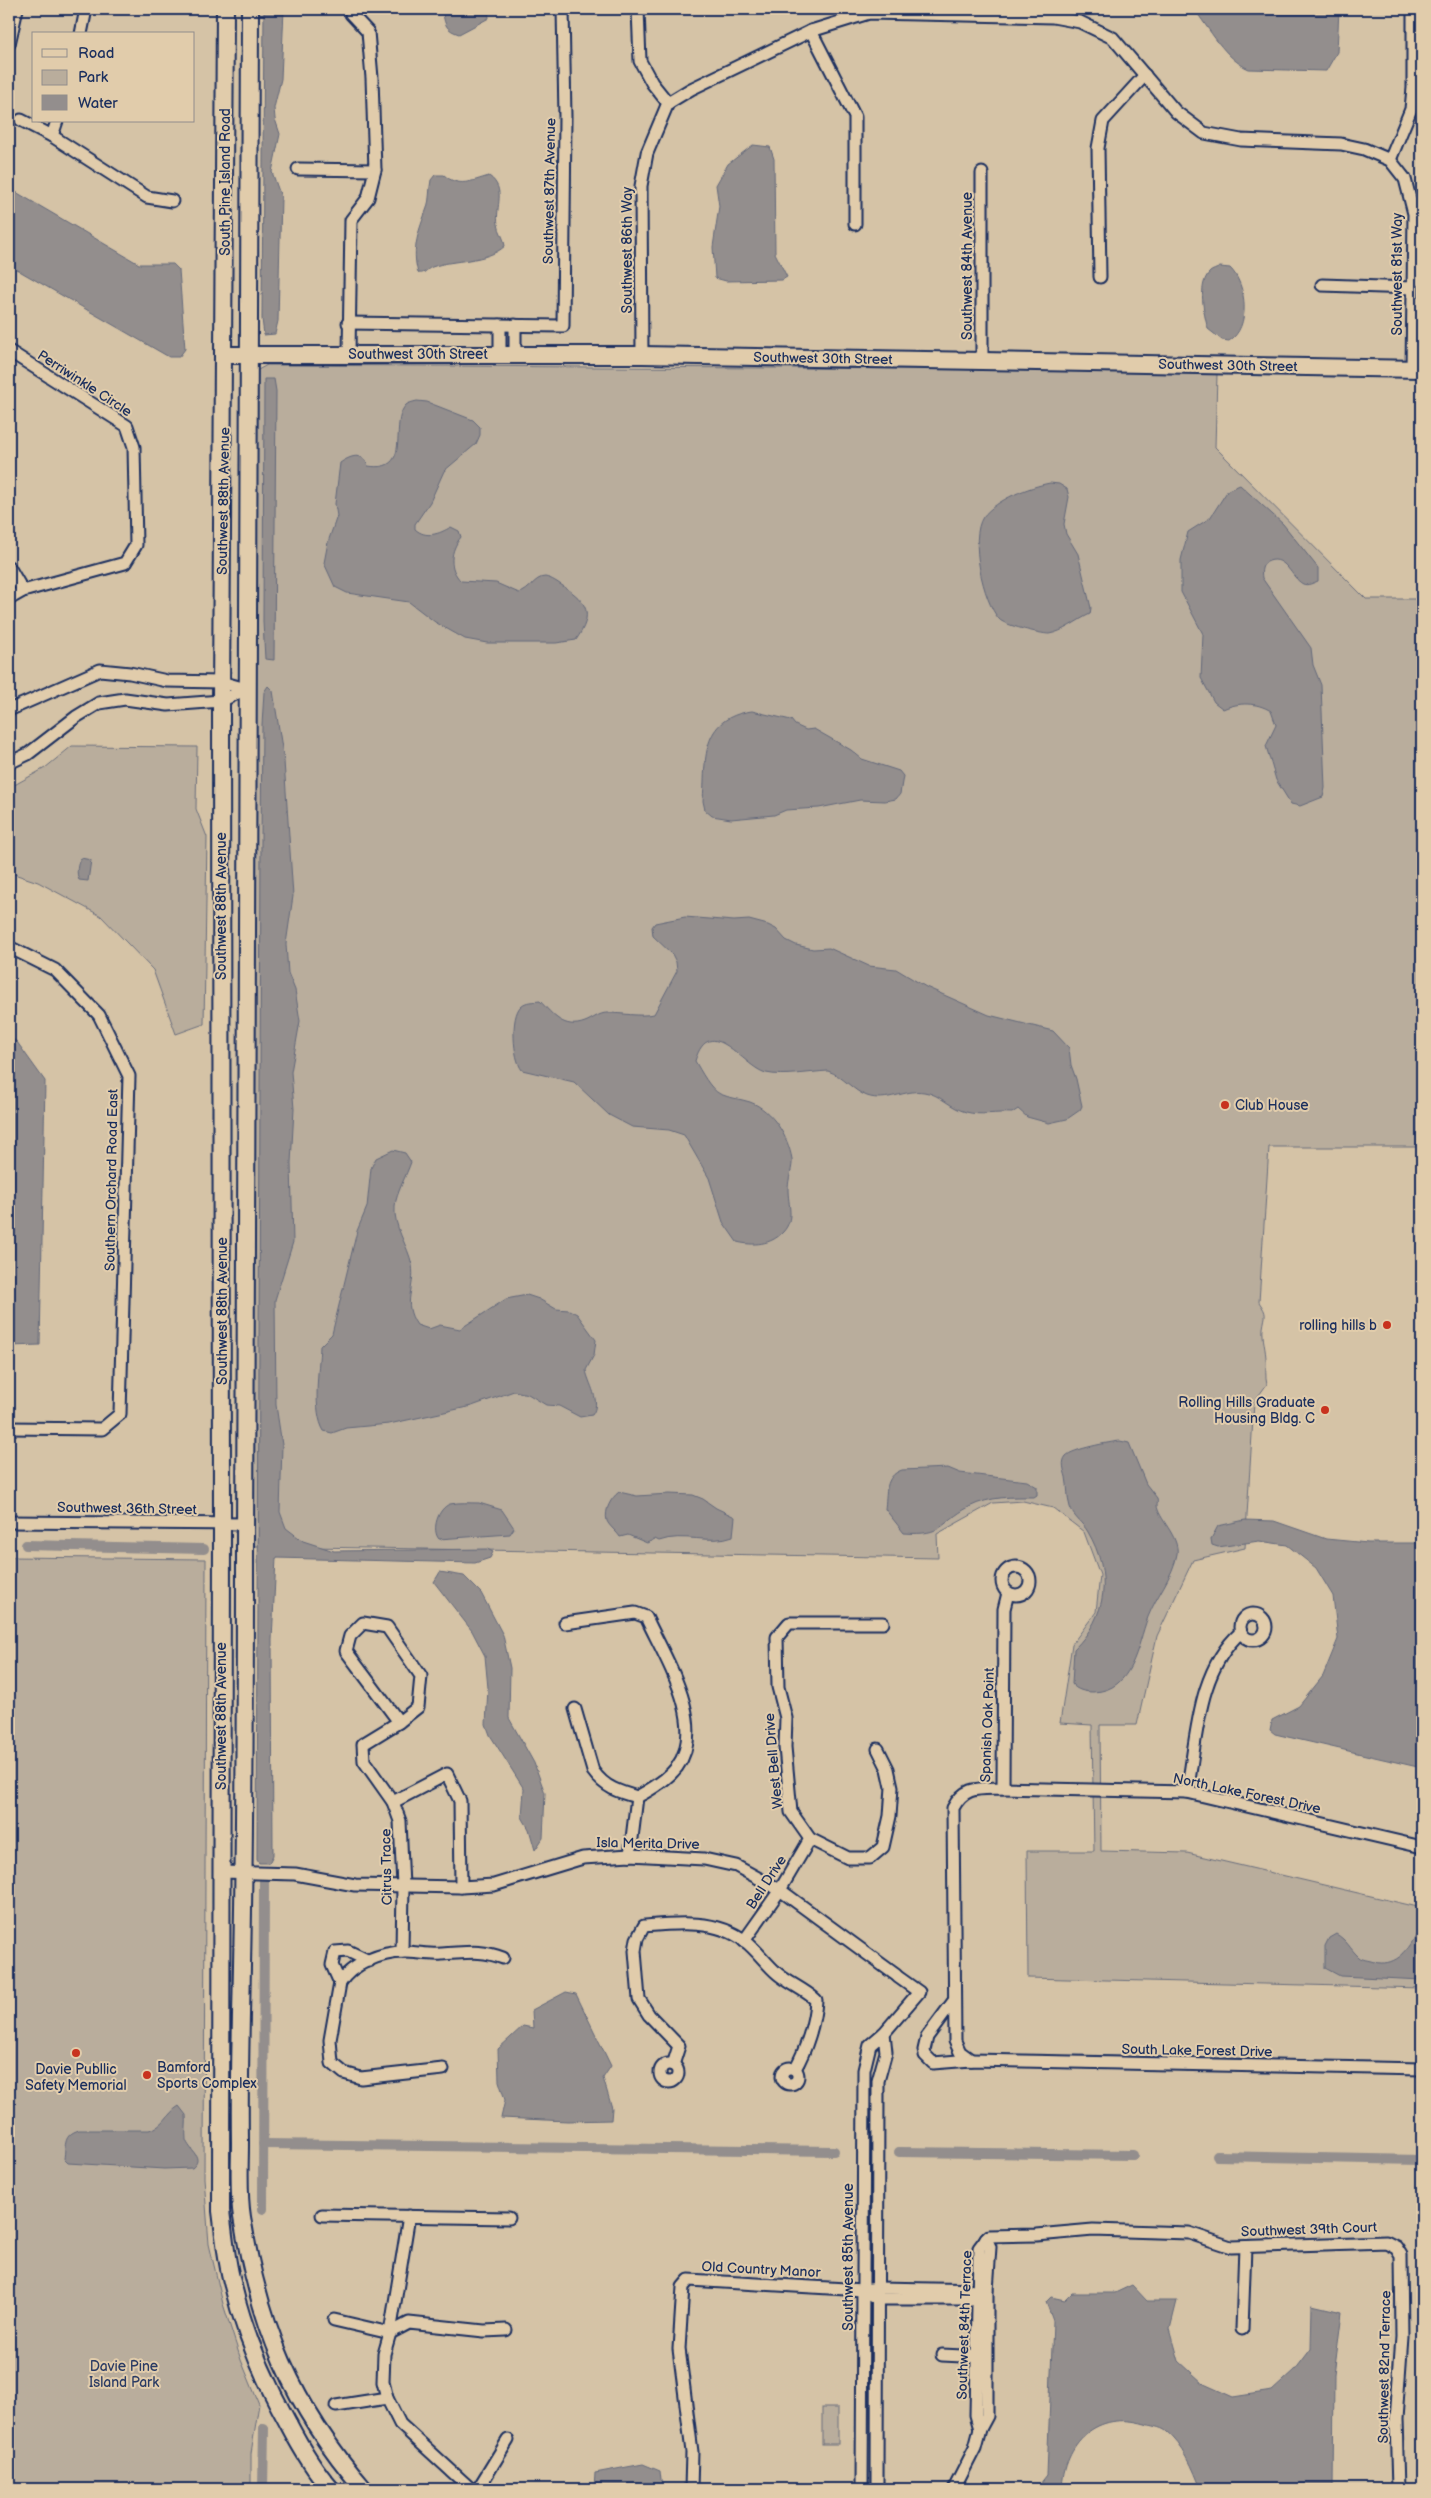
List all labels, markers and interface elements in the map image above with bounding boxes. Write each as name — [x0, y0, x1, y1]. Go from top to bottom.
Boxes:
legend — [32, 32, 195, 122]
text: Road — [78, 44, 114, 63]
text: Park — [78, 68, 109, 87]
text: Water — [78, 94, 118, 113]
street label: South Pine Island Road — [217, 108, 234, 256]
street label: Southwest 87th Avenue — [540, 118, 559, 264]
street label: Southwest 86th Way — [619, 186, 636, 313]
street label: Southwest 84th Avenue — [959, 192, 976, 340]
street label: Southwest 81st Way — [1389, 212, 1406, 335]
street label: Southwest 30th Street — [348, 346, 488, 363]
street label: Perriwinkle Circle — [34, 347, 135, 420]
street label: Southwest 30th Street — [753, 349, 894, 368]
street label: Southwest 30th Street — [1158, 356, 1299, 375]
street label: Southwest 88th Avenue — [214, 427, 233, 575]
street label: Southwest 88th Avenue — [213, 832, 230, 980]
street label: Southern Orchard Road East — [101, 1088, 122, 1271]
place label: Club House — [1235, 1097, 1309, 1114]
marker: Club House — [1219, 1099, 1231, 1111]
street label: Southwest 88th Avenue — [214, 1237, 231, 1385]
place label: rolling hills b — [1299, 1317, 1377, 1334]
marker: rolling hills b — [1381, 1319, 1393, 1331]
place label: Rolling Hills Graduate Housing Bldg. C — [1178, 1394, 1315, 1427]
marker: Rolling Hills Graduate Housing Bldg. C — [1319, 1404, 1331, 1416]
street label: Southwest 36th Street — [57, 1499, 198, 1518]
street label: Southwest 88th Avenue — [213, 1642, 230, 1790]
street label: Spanish Oak Point — [977, 1667, 998, 1783]
street label: West Bell Drive — [761, 1712, 786, 1810]
street label: North Lake Forest Drive — [1171, 1770, 1322, 1817]
street label: Citrus Trace — [377, 1828, 396, 1906]
street label: Isla Merita Drive — [596, 1834, 700, 1853]
street label: Bell Drive — [743, 1852, 790, 1912]
street label: South Lake Forest Drive — [1121, 2041, 1273, 2060]
marker: Davie Publlic Safety Memorial — [70, 2047, 82, 2059]
place label: Bamford Sports Complex — [157, 2059, 257, 2092]
place label: Davie Publlic Safety Memorial — [25, 2061, 127, 2094]
marker: Bamford Sports Complex — [141, 2069, 153, 2081]
street label: Southwest 85th Avenue — [840, 2183, 857, 2331]
street label: Southwest 39th Court — [1241, 2219, 1378, 2240]
street label: Southwest 84th Terrace — [953, 2250, 976, 2400]
street label: Old Country Manor — [701, 2258, 822, 2281]
street label: Southwest 82nd Terrace — [1375, 2290, 1394, 2444]
park label: Davie Pine Island Park — [89, 2358, 159, 2391]

